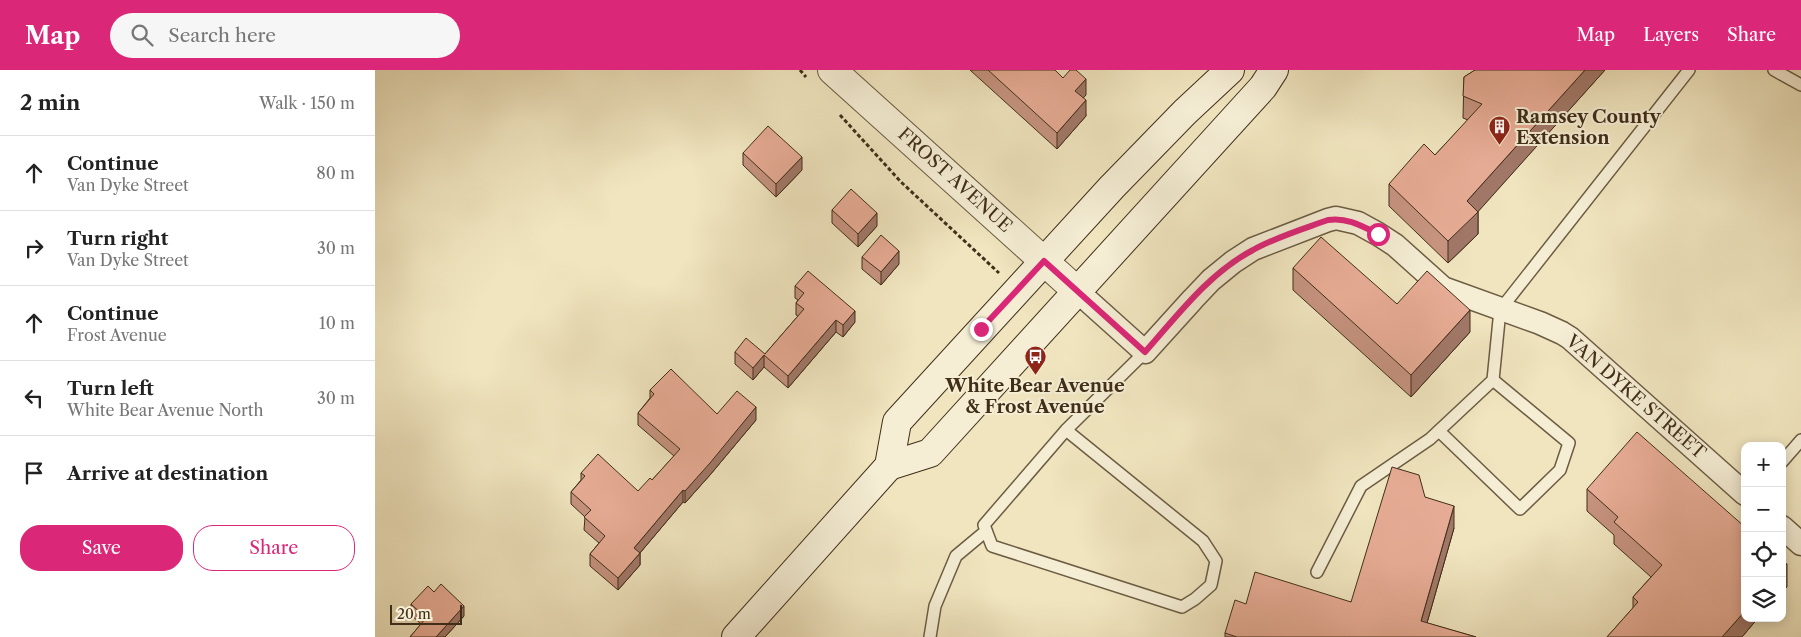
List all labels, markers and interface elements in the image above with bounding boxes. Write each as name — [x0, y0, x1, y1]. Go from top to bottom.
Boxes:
search box — [110, 13, 460, 58]
text: Map — [25, 21, 80, 50]
icon: search — [128, 21, 156, 49]
text: Search here — [168, 24, 276, 47]
text: Map — [1577, 24, 1615, 46]
text: Layers — [1643, 24, 1699, 46]
text: Share — [1727, 24, 1776, 46]
text: 2 min — [20, 90, 80, 115]
text: Walk · 150 m — [259, 93, 355, 113]
place label: Ramsey County Extension — [1516, 106, 1661, 149]
building icon: Ramsey County Extension — [1488, 115, 1512, 146]
street label: FROST AVENUE — [893, 123, 1017, 237]
text: Continue — [67, 152, 159, 175]
icon: ahead — [20, 159, 48, 187]
text: 80 m — [316, 163, 355, 183]
text: Van Dyke Street — [67, 175, 189, 195]
route start — [1367, 223, 1390, 246]
text: Turn right — [67, 227, 168, 250]
icon: right — [20, 234, 48, 262]
text: 30 m — [317, 238, 355, 258]
text: Van Dyke Street — [67, 250, 189, 270]
text: Continue — [67, 302, 159, 325]
icon: ahead — [20, 309, 48, 337]
text: 10 m — [319, 313, 355, 333]
route end — [970, 318, 993, 341]
text: Frost Avenue — [67, 325, 167, 345]
street label: VAN DYKE STREET — [1561, 330, 1711, 464]
bus stop icon: White Bear Avenue & Frost Avenue — [1023, 344, 1047, 375]
place label: White Bear Avenue & Frost Avenue — [944, 375, 1125, 418]
text: Turn left — [67, 377, 154, 400]
icon: left — [20, 384, 48, 412]
text: 30 m — [317, 388, 355, 408]
text: White Bear Avenue North — [67, 400, 263, 420]
map controls — [1741, 442, 1786, 622]
button: + — [1741, 442, 1786, 487]
icon: arrive — [20, 459, 48, 487]
text: Arrive at destination — [67, 462, 268, 485]
button: − — [1741, 487, 1786, 532]
button: Save — [20, 525, 183, 571]
button: Share — [193, 525, 355, 571]
button: locate — [1741, 532, 1786, 577]
button: layers — [1741, 577, 1786, 622]
scale bar — [390, 602, 463, 625]
text: 20 m — [397, 605, 431, 623]

